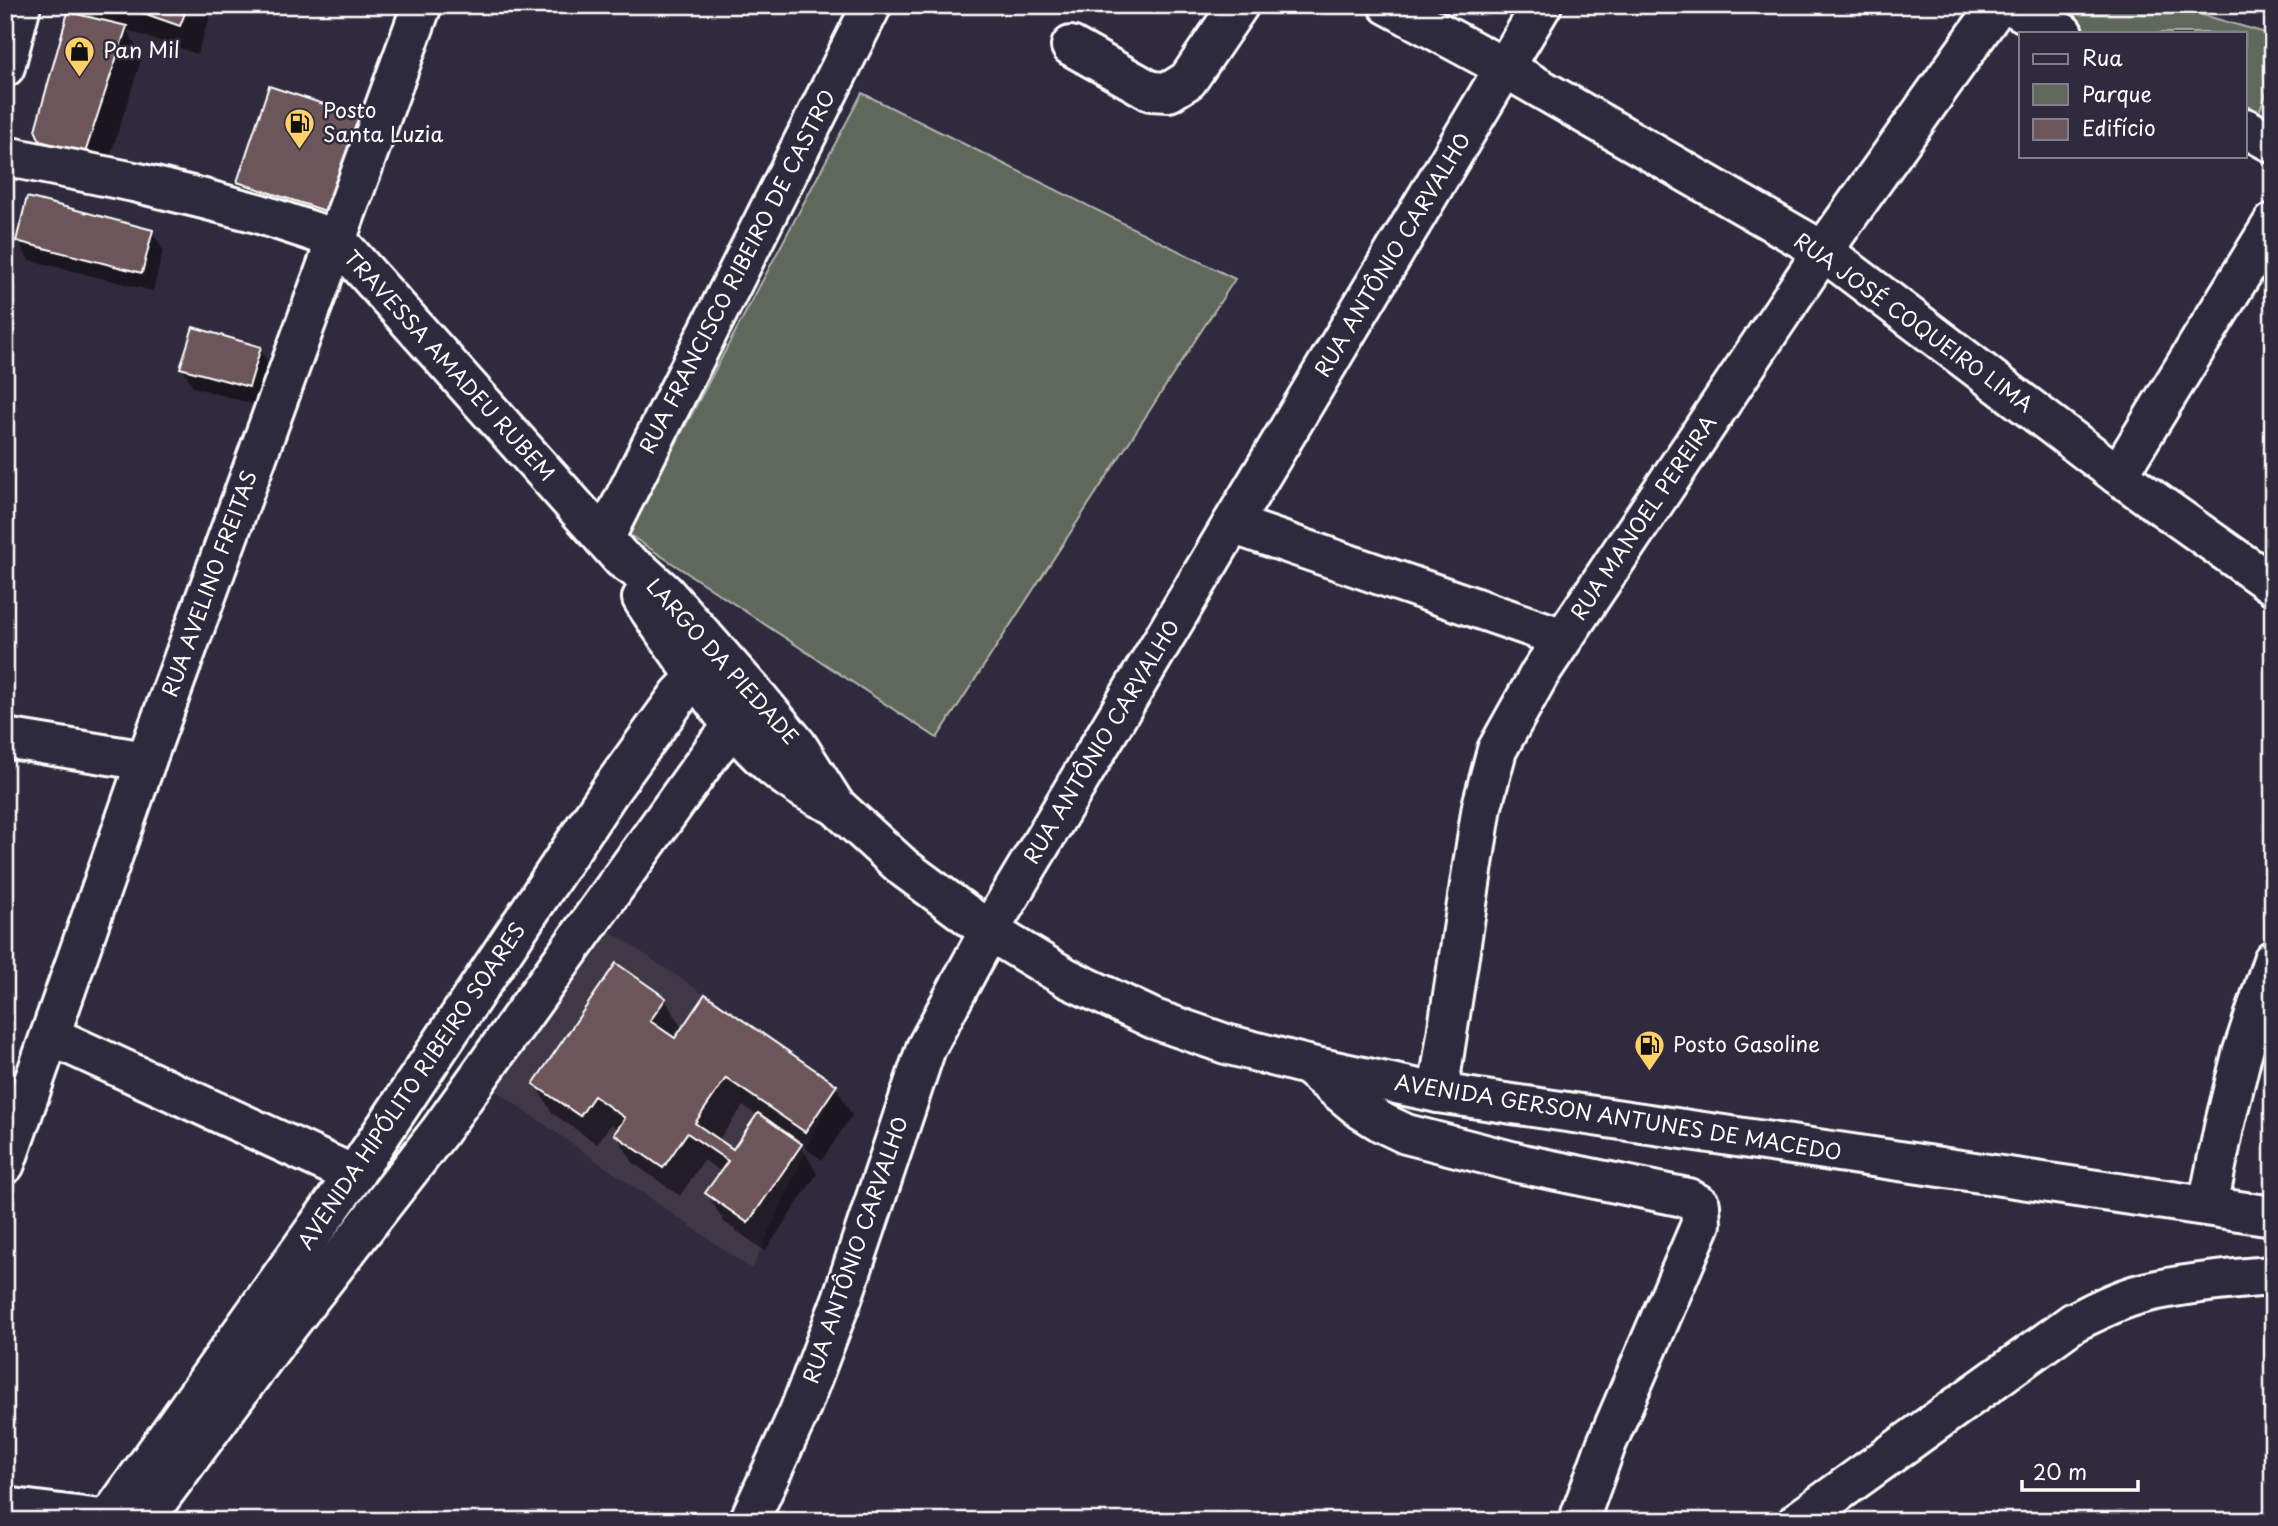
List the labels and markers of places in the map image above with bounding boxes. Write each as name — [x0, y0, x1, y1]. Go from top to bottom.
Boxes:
place label: Pan Mil — [103, 33, 180, 65]
shop icon: Pan Mil — [63, 34, 97, 78]
place label: Posto Santa Luzia — [323, 93, 443, 149]
fuel station icon: Posto Santa Luzia — [283, 106, 317, 150]
place label: Posto Gasoline — [1673, 1027, 1820, 1059]
fuel station icon: Posto Gasoline — [1633, 1028, 1667, 1072]

